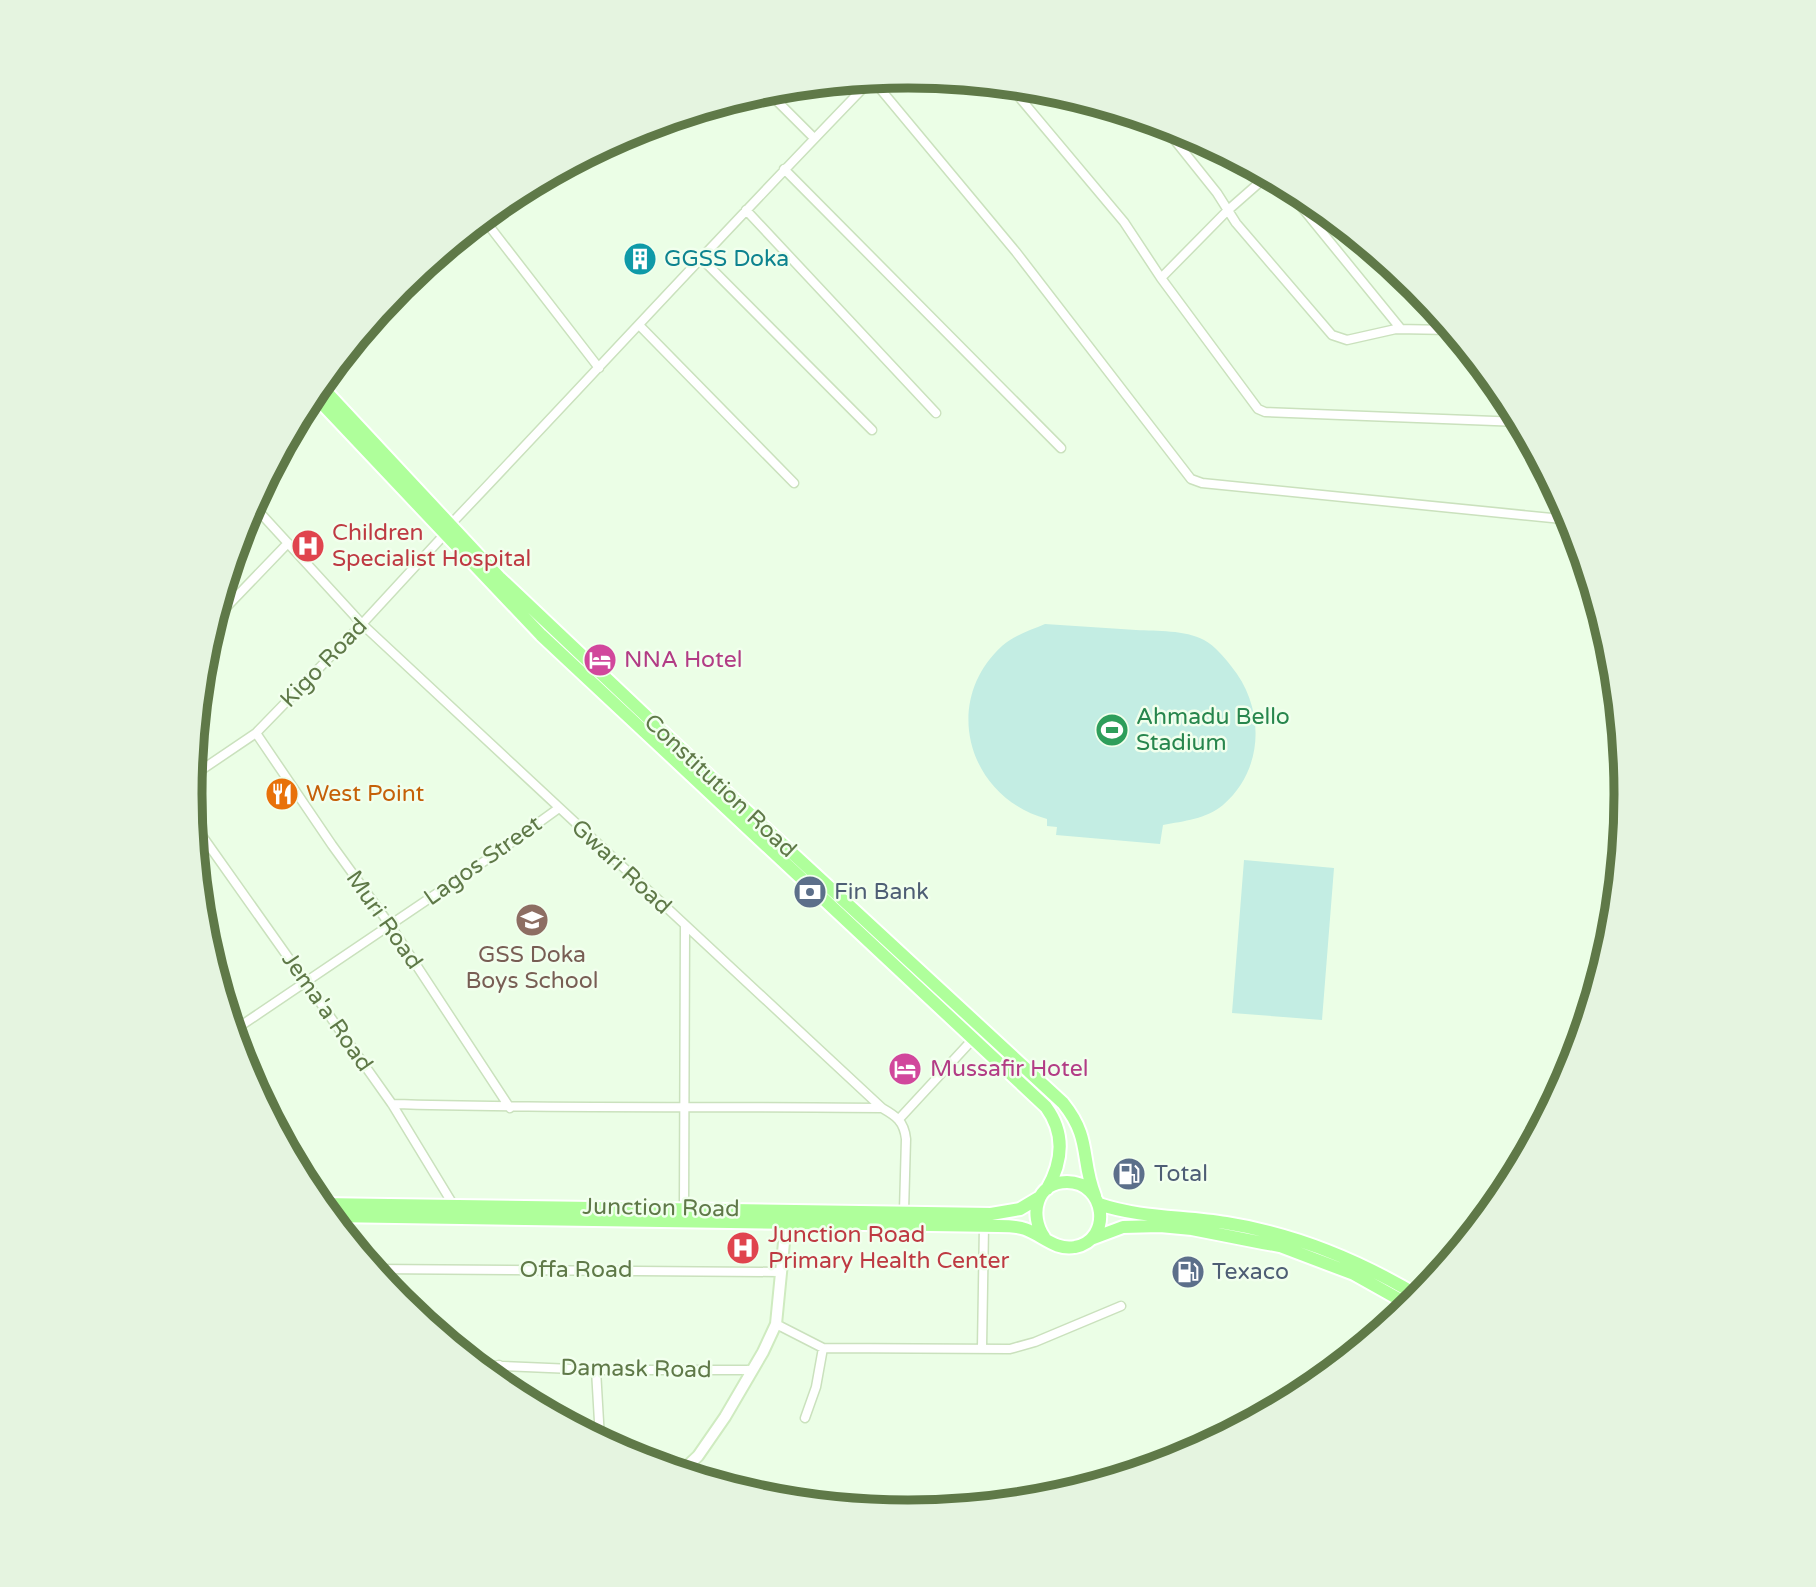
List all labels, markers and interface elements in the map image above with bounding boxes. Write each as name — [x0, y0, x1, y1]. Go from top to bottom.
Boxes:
building icon: GGSS Doka — [621, 240, 659, 278]
place label: GGSS Doka — [664, 245, 789, 273]
place label: Children Specialist Hospital — [332, 519, 531, 573]
hospital icon: Children Specialist Hospital — [289, 527, 327, 565]
street label: Kigo Road — [275, 612, 373, 714]
hotel icon: NNA Hotel — [581, 641, 619, 679]
place label: NNA Hotel — [624, 646, 742, 674]
place label: Ahmadu Bello Stadium — [1136, 703, 1290, 757]
street label: Constitution Road — [638, 708, 802, 864]
sports icon: Ahmadu Bello Stadium — [1093, 711, 1131, 749]
restaurant icon: West Point — [263, 775, 301, 813]
place label: West Point — [306, 780, 425, 808]
street label: Lagos Street — [419, 810, 547, 912]
street label: Gwari Road — [565, 814, 677, 920]
street label: Muri Road — [340, 865, 428, 975]
bank icon: Fin Bank — [791, 873, 829, 911]
place label: Fin Bank — [834, 878, 929, 906]
school or university icon: GSS Doka Boys School — [513, 901, 551, 939]
place label: GSS Doka Boys School — [465, 941, 599, 995]
street label: Jema'a Road — [275, 947, 379, 1077]
hotel icon: Mussafir Hotel — [886, 1050, 924, 1088]
place label: Mussafir Hotel — [930, 1055, 1088, 1083]
fuel station icon: Total — [1110, 1155, 1148, 1193]
place label: Total — [1154, 1160, 1208, 1188]
street label: Junction Road — [582, 1193, 740, 1223]
place label: Junction Road Primary Health Center — [768, 1221, 1009, 1275]
hospital icon: Junction Road Primary Health Center — [724, 1229, 762, 1267]
fuel station icon: Texaco — [1169, 1253, 1207, 1291]
street label: Offa Road — [520, 1256, 632, 1284]
place label: Texaco — [1212, 1258, 1289, 1286]
street label: Damask Road — [560, 1354, 712, 1384]

